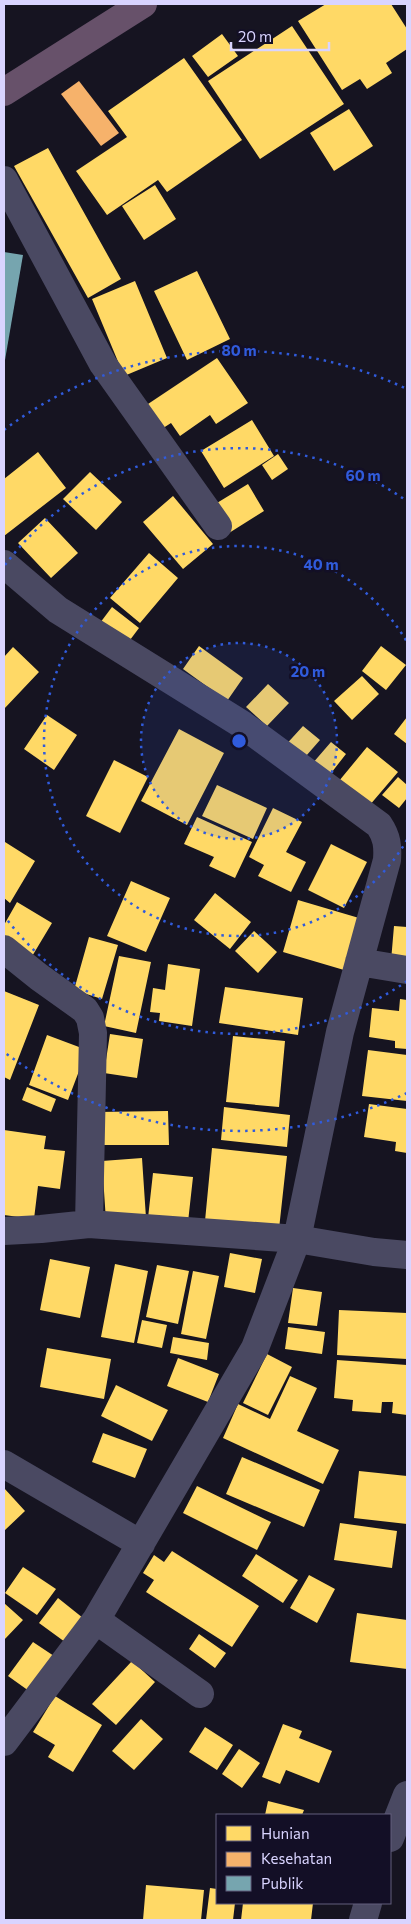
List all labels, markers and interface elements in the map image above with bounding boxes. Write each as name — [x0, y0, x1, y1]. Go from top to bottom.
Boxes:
scale bar — [231, 20, 328, 52]
text: 20 m — [238, 27, 272, 45]
text: 80 m — [221, 341, 257, 359]
text: 60 m — [345, 466, 381, 484]
text: 40 m — [303, 555, 339, 573]
text: 20 m — [291, 662, 325, 680]
centre of rings — [230, 732, 248, 750]
legend — [216, 1814, 391, 1904]
text: Hunian — [261, 1824, 310, 1842]
text: Kesehatan — [261, 1849, 332, 1867]
text: Publik — [261, 1874, 303, 1892]

